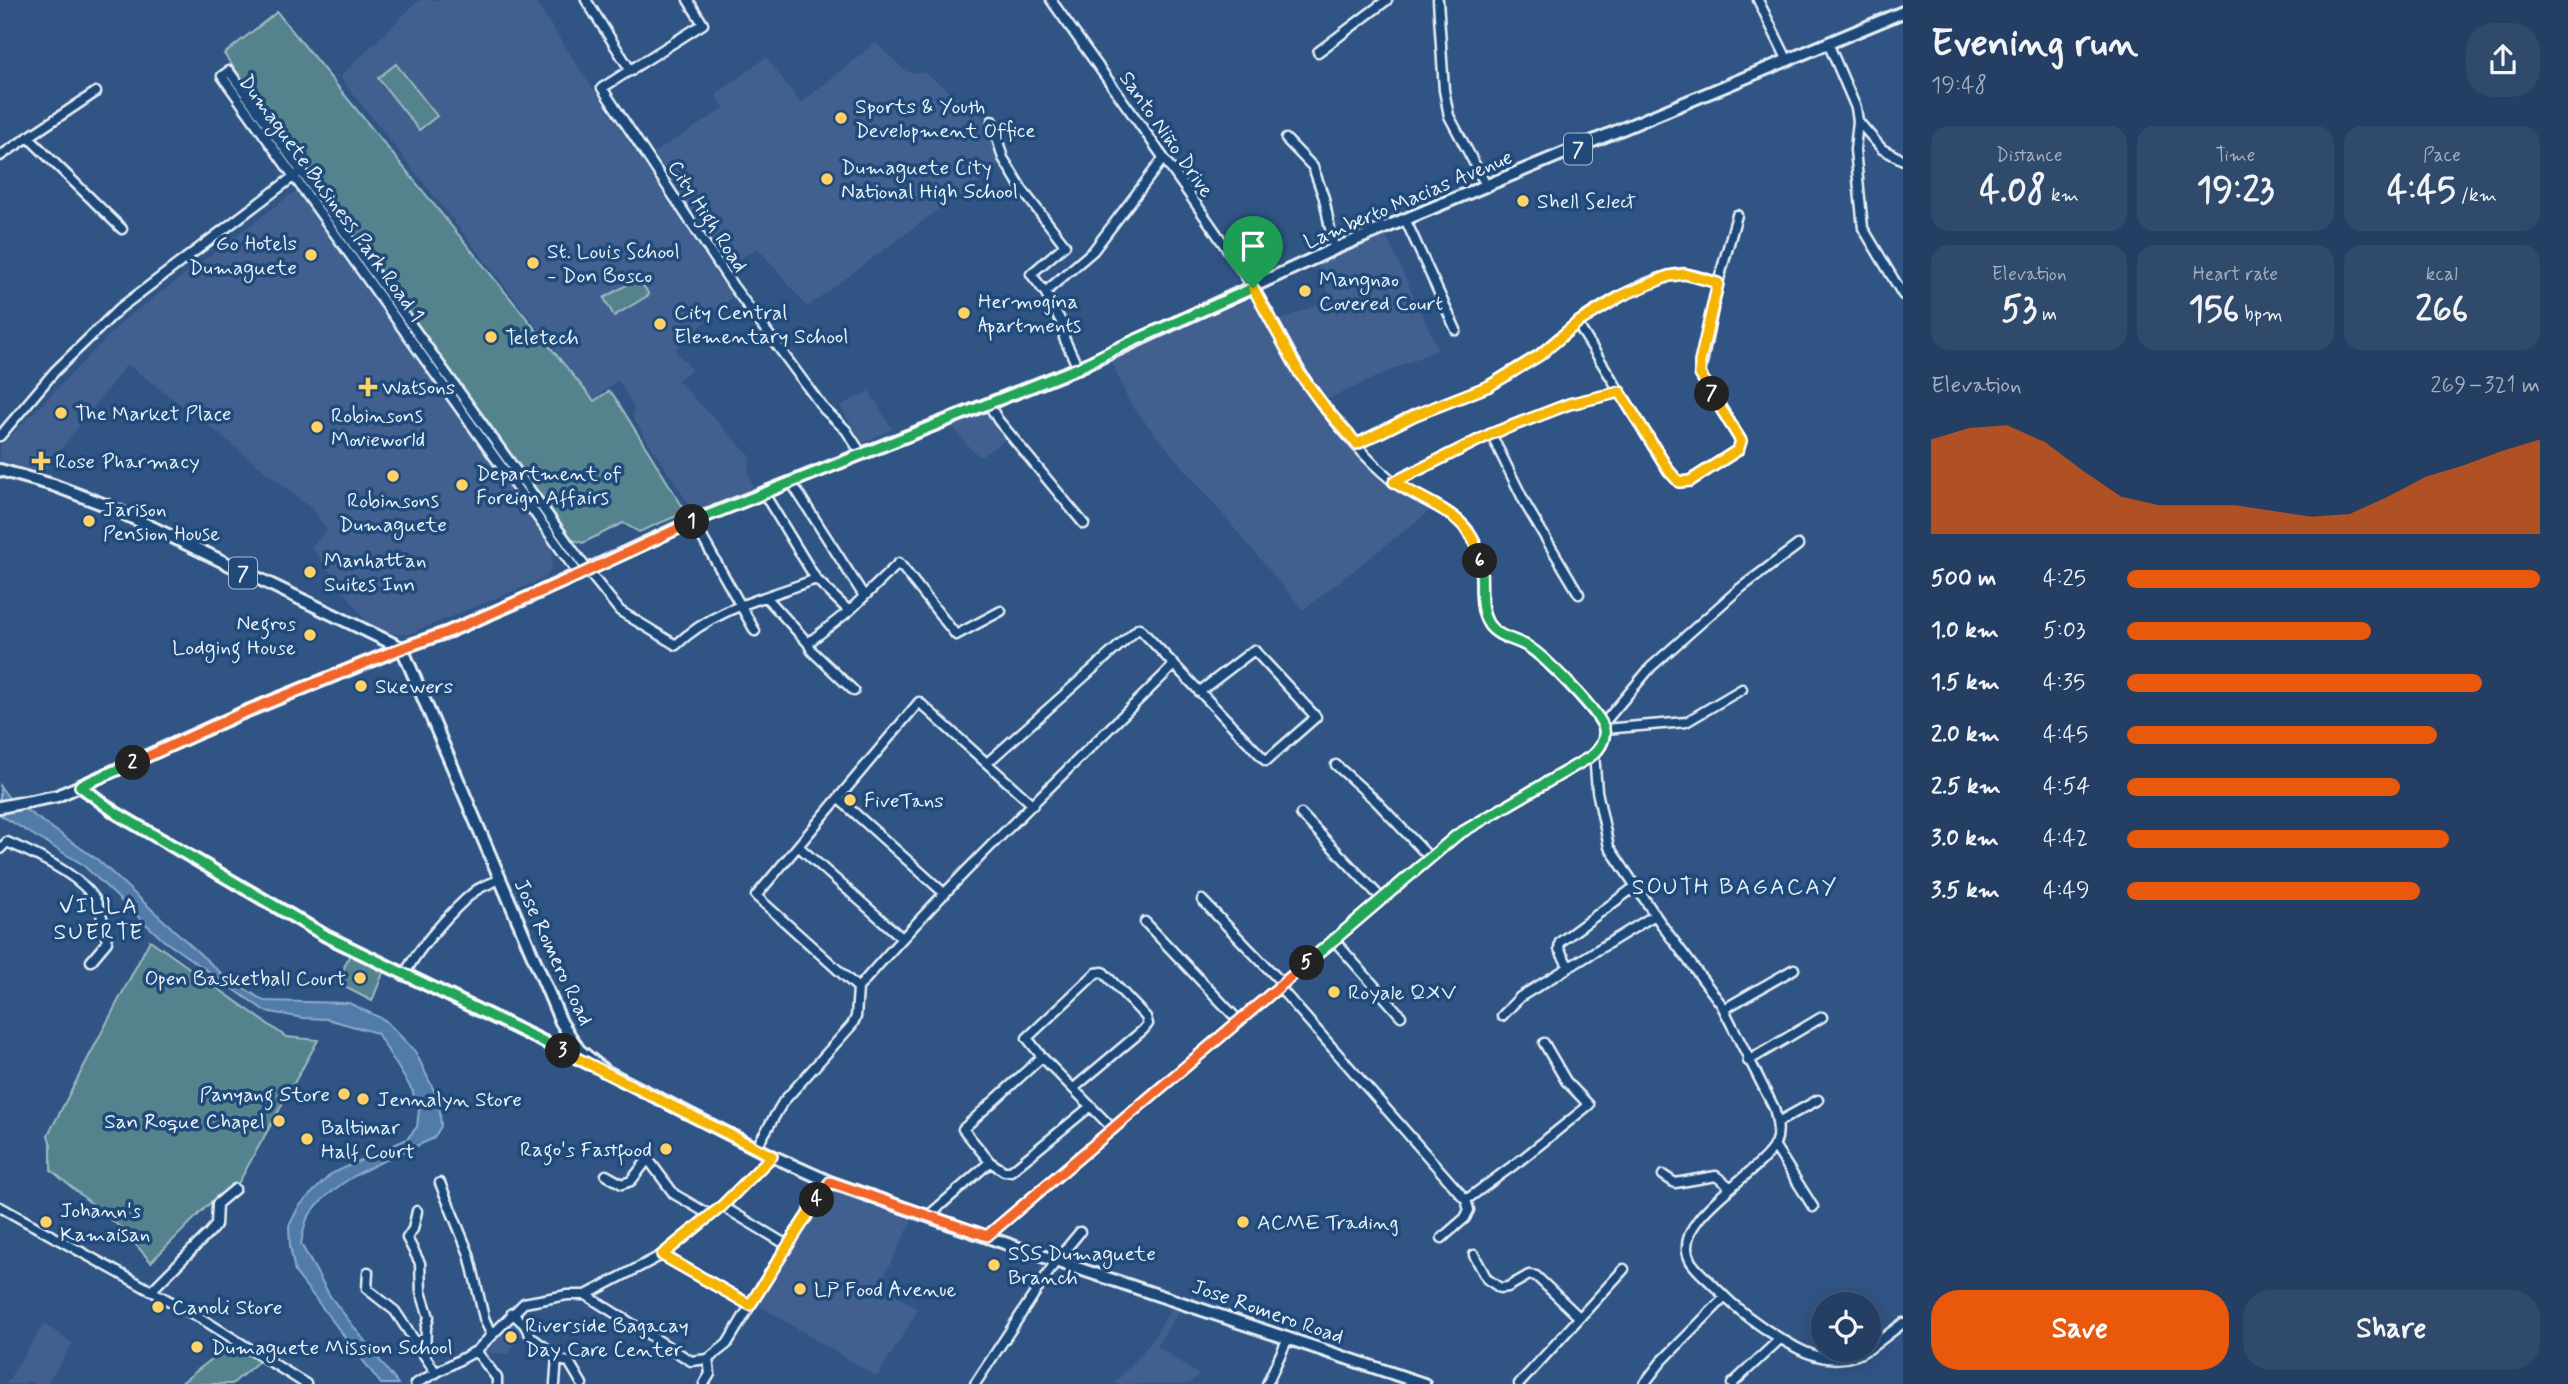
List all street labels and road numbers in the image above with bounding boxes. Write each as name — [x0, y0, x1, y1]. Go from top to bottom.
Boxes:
street label: Santo Niño Drive — [1112, 66, 1220, 203]
street label: Dumaguete Business Park Road 1 — [231, 69, 431, 329]
road number: 7 — [1564, 134, 1592, 164]
street label: Lamberto Macias Avenue — [1300, 143, 1517, 257]
street label: City High Road — [659, 155, 754, 279]
road number: 7 — [229, 558, 257, 588]
street label: Jose Romero Road — [507, 875, 599, 1030]
street label: Jose Romero Road — [1188, 1273, 1347, 1351]

